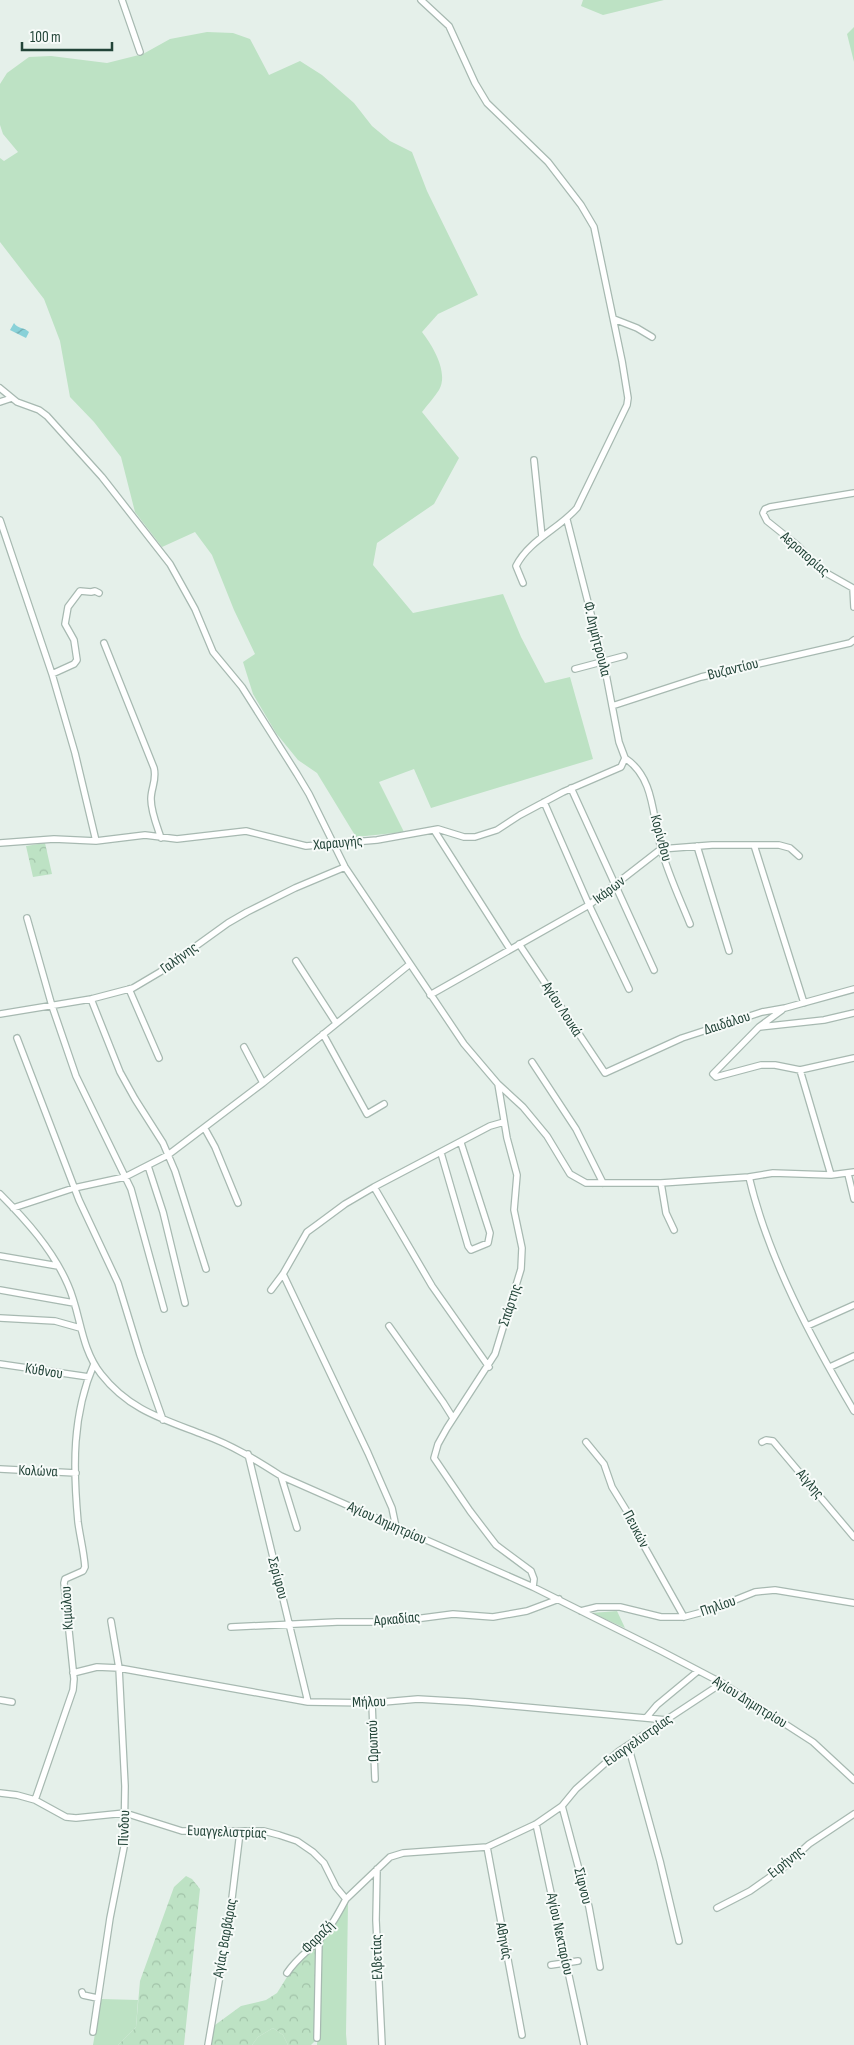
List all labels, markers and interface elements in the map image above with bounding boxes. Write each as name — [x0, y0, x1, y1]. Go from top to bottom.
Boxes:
scale bar — [22, 20, 112, 52]
text: 100 m — [30, 28, 61, 47]
street label: Αεροπορίας — [776, 527, 834, 581]
street label: Φ. Δημήτρουλα — [579, 600, 616, 679]
street label: Βυζαντίου — [706, 654, 760, 684]
street label: Κορίνθου — [646, 813, 676, 863]
street label: Χαραυγής — [312, 831, 363, 855]
street label: Ικάρων — [589, 872, 629, 908]
street label: Γαλήνης — [156, 938, 202, 978]
street label: Αγίου Λουκά — [537, 977, 587, 1041]
street label: Δαιδάλου — [701, 1007, 753, 1039]
street label: Σπάρτης — [494, 1281, 526, 1329]
street label: Κύθνου — [24, 1359, 64, 1383]
street label: Κολώνα — [18, 1461, 59, 1481]
street label: Αίγλης — [791, 1464, 828, 1503]
street label: Αγίου Δημητρίου — [344, 1497, 429, 1549]
street label: Πευκών — [618, 1507, 654, 1551]
street label: Σερίφου — [263, 1555, 293, 1601]
street label: Κιμώλου — [56, 1586, 78, 1630]
street label: Πηλίου — [698, 1591, 738, 1621]
street label: Αρκαδίας — [372, 1608, 421, 1631]
street label: Αγίου Δημητρίου — [708, 1671, 791, 1732]
street label: Μήλου — [352, 1692, 386, 1712]
street label: Ευαγγελιστρίας — [600, 1709, 676, 1771]
street label: Ωρωπού — [363, 1720, 383, 1762]
street label: Πίνδου — [114, 1810, 134, 1846]
street label: Ευαγγελιστρίας — [187, 1821, 267, 1843]
street label: Ειρήνης — [764, 1842, 808, 1882]
street label: Σίφνου — [569, 1866, 597, 1906]
street label: Αγίου Νεκταρίου — [542, 1890, 578, 1977]
street label: Αγίας Βαρβάρας — [209, 1897, 241, 1980]
street label: Φαραζή — [297, 1916, 339, 1958]
street label: Αθηνάς — [491, 1920, 517, 1961]
street label: Ελβετίας — [367, 1934, 387, 1980]

